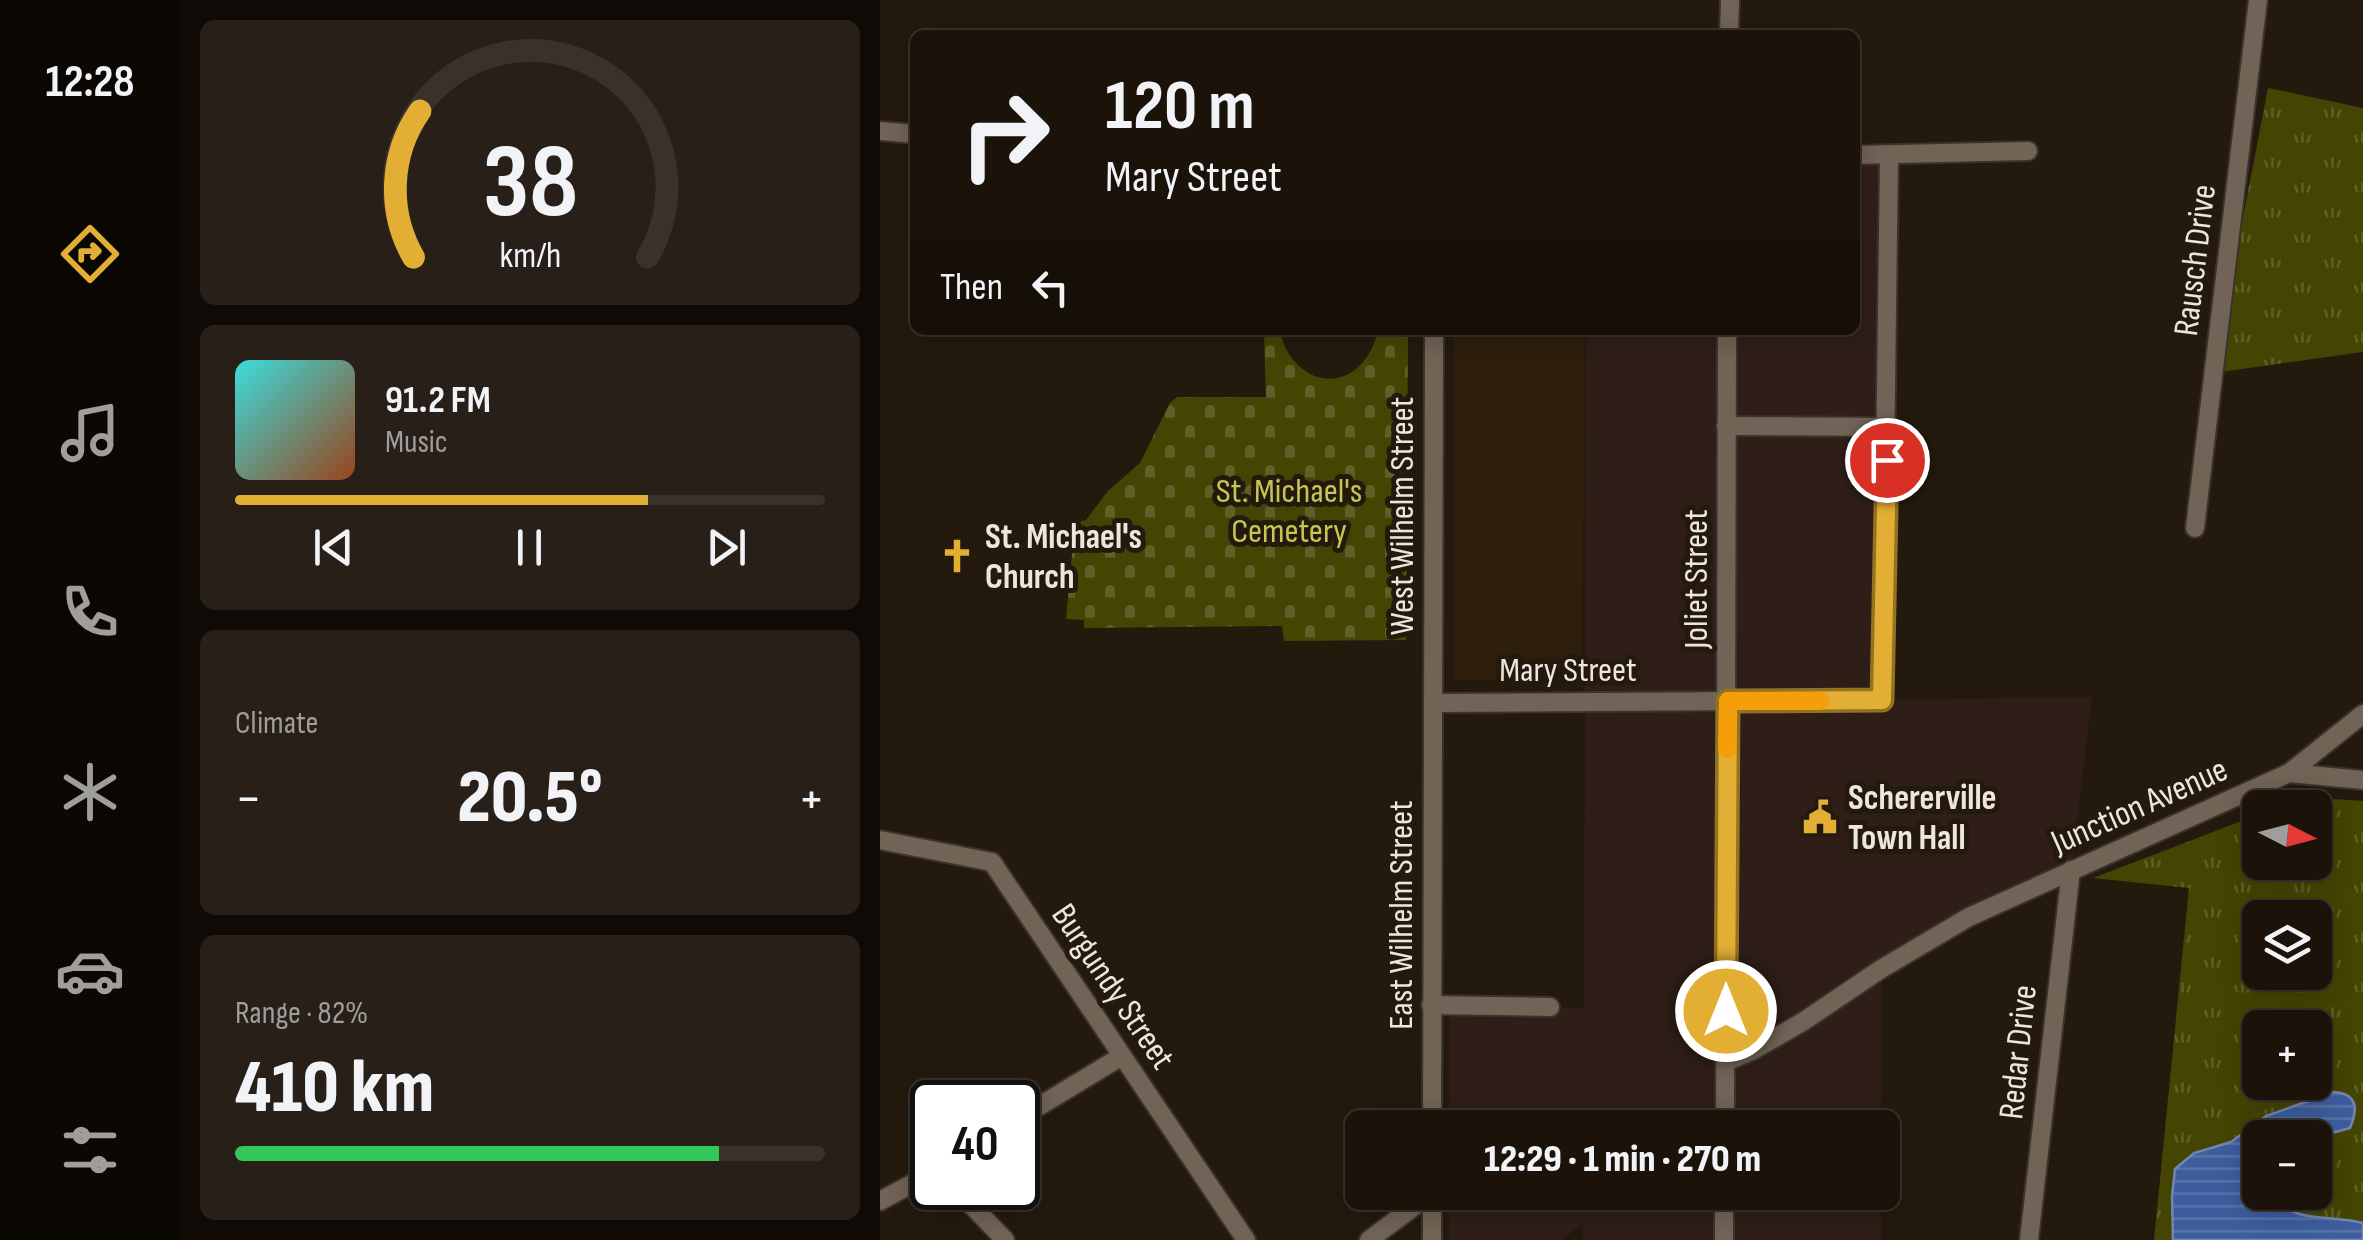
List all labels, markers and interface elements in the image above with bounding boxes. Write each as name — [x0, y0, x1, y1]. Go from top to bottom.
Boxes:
text: 12:28 — [46, 55, 134, 110]
text: 120 m — [1105, 65, 1255, 149]
icon: right — [940, 70, 1070, 200]
text: 38 — [482, 121, 578, 246]
text: Mary Street — [1105, 150, 1282, 205]
street label: Rausch Drive — [2165, 182, 2226, 338]
icon: directions — [55, 219, 125, 289]
text: km/h — [499, 235, 561, 278]
icon: left — [1023, 260, 1078, 315]
text: Then — [940, 265, 1003, 310]
text: 91.2 FM — [385, 378, 491, 423]
street label: West Wilhelm Street — [1381, 397, 1424, 635]
icon: music — [55, 398, 125, 468]
pin — [1845, 418, 1930, 503]
text: Music — [385, 423, 448, 462]
icon: arrive — [1860, 433, 1915, 488]
park label: St. Michael's Cemetery — [1216, 470, 1362, 553]
street label: Joliet Street — [1675, 509, 1718, 650]
place label: St. Michael's Church — [985, 516, 1142, 599]
icon: previous — [306, 520, 361, 575]
icon: pause — [502, 520, 557, 575]
icon: next — [699, 520, 754, 575]
church icon: St. Michael's Church — [938, 537, 976, 575]
icon: phone — [55, 577, 125, 647]
street label: Mary Street — [1499, 649, 1637, 692]
text: Climate — [235, 704, 318, 743]
street label: Junction Avenue — [2044, 748, 2234, 865]
text: 20.5° — [457, 753, 603, 844]
icon: climate — [55, 757, 125, 827]
text: − — [235, 766, 262, 833]
text: + — [798, 766, 825, 833]
place label: Schererville Town Hall — [1848, 777, 1997, 860]
north arrow — [2242, 790, 2332, 880]
map controls — [2242, 790, 2332, 1210]
public building icon: Schererville Town Hall — [1801, 798, 1839, 836]
street label: East Wilhelm Street — [1380, 800, 1423, 1030]
street label: Burgundy Street — [1042, 896, 1184, 1078]
button: layers — [2242, 900, 2332, 990]
icon: car — [55, 936, 125, 1006]
position arrow — [1674, 959, 1778, 1063]
street label: Redar Drive — [1990, 983, 2047, 1121]
text: Range · 82% — [235, 994, 368, 1033]
button: + — [2242, 1010, 2332, 1100]
text: 410 km — [235, 1043, 434, 1134]
speed limit sign: 40 — [910, 1080, 1040, 1210]
icon: filters — [55, 1115, 125, 1185]
button: − — [2242, 1120, 2332, 1210]
text: 12:29 · 1 min · 270 m — [1484, 1137, 1761, 1182]

